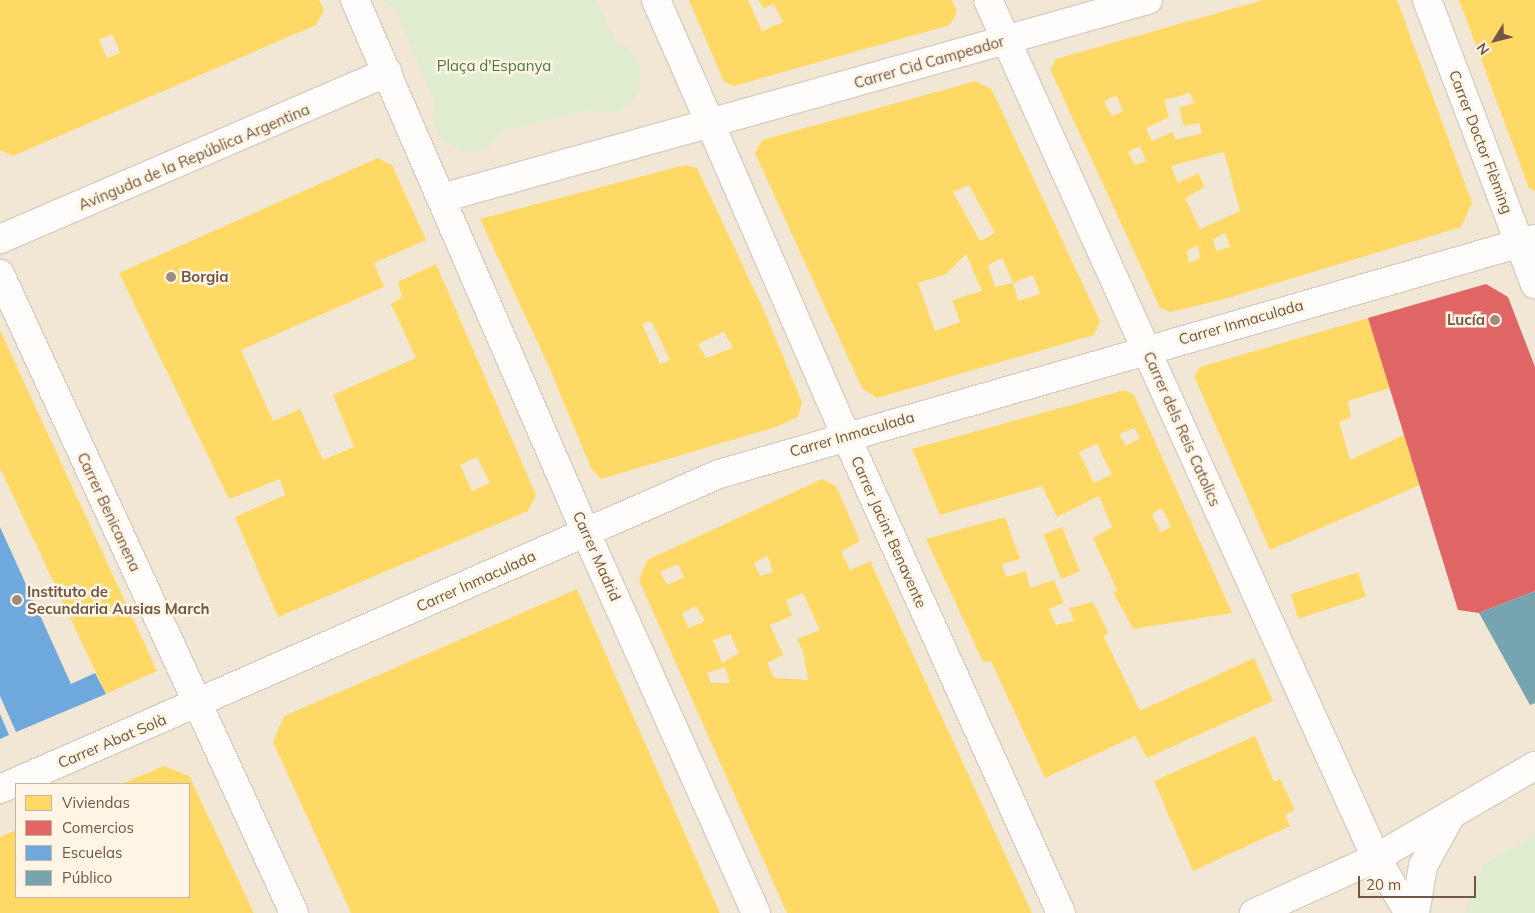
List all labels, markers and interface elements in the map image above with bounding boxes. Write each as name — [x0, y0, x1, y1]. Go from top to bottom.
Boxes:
north arrow — [1470, 15, 1520, 65]
street label: Carrer Cid Campeador — [852, 32, 1006, 92]
text: N — [1472, 39, 1493, 58]
park label: Plaça d'Espanya — [437, 57, 551, 75]
street label: Carrer Doctor Flèming — [1445, 68, 1517, 216]
street label: Avinguda de la República Argentina — [76, 100, 312, 214]
place label: Borgia — [181, 268, 229, 286]
marker: Borgia — [165, 271, 177, 283]
street label: Carrer Inmaculada — [1177, 296, 1305, 348]
place label: Lucía — [1447, 311, 1485, 329]
marker: Lucía — [1489, 314, 1501, 326]
street label: Carrer dels Reis Catolics — [1140, 349, 1224, 509]
street label: Carrer Inmaculada — [788, 408, 916, 460]
street label: Carrer Benicanena — [74, 450, 144, 574]
street label: Carrer Jacint Benavente — [847, 453, 931, 611]
street label: Carrer Madrid — [569, 508, 625, 604]
street label: Carrer Inmaculada — [413, 547, 539, 615]
place label: Instituto de Secundaria Ausias March — [27, 582, 210, 617]
marker: Instituto de Secundaria Ausias March — [11, 594, 23, 606]
street label: Carrer Abat Solà — [55, 710, 169, 772]
legend — [15, 783, 190, 898]
text: Viviendas — [62, 793, 130, 812]
text: Comercios — [62, 818, 134, 837]
text: Escuelas — [62, 843, 122, 862]
scale bar — [1360, 866, 1478, 898]
text: Público — [62, 868, 112, 887]
text: 20 m — [1366, 875, 1401, 894]

